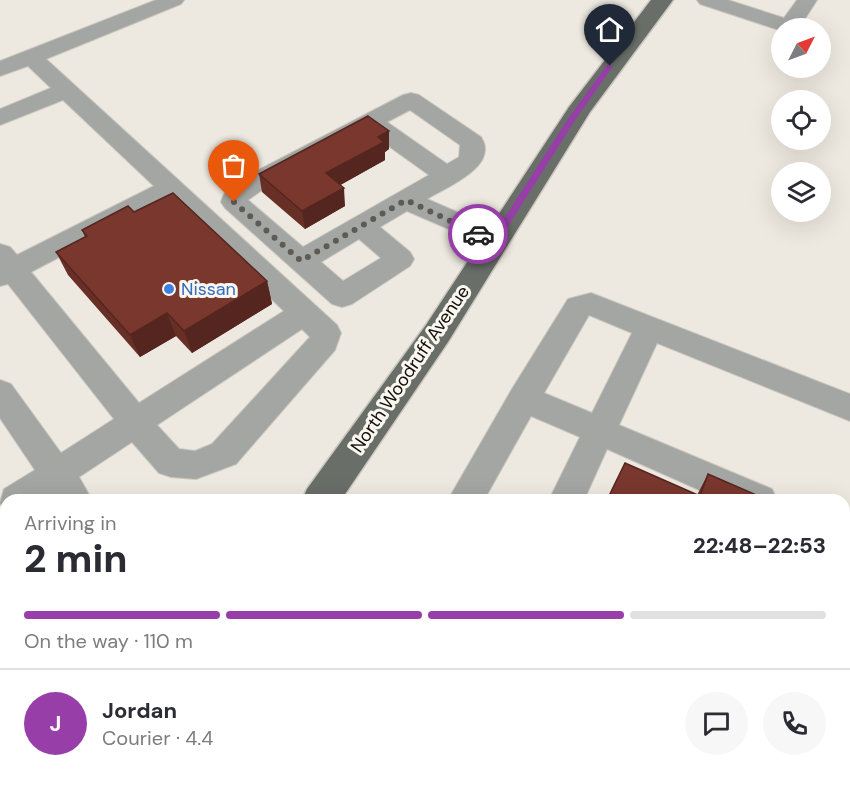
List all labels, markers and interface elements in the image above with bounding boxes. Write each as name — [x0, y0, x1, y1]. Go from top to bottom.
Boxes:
pin — [584, 4, 635, 66]
icon: home — [593, 13, 626, 46]
north arrow — [771, 18, 831, 78]
map controls — [771, 18, 831, 222]
button: locate — [771, 90, 831, 150]
pin — [208, 140, 259, 202]
icon: bag — [217, 149, 250, 182]
button: layers — [771, 162, 831, 222]
courier — [448, 204, 508, 264]
icon: car — [462, 218, 495, 251]
place label: Nissan — [181, 277, 236, 301]
street label: North Woodruff Avenue — [345, 281, 475, 457]
marker: Nissan — [162, 282, 176, 296]
text: Arriving in — [24, 510, 116, 536]
text: 22:48–22:53 — [693, 531, 826, 560]
text: 2 min — [24, 533, 128, 584]
text: On the way · 110 m — [24, 628, 193, 654]
button: chat — [685, 692, 748, 755]
button: phone — [763, 692, 826, 755]
text: Jordan — [102, 696, 177, 725]
text: J — [50, 709, 61, 738]
text: Courier · 4.4 — [102, 725, 213, 751]

